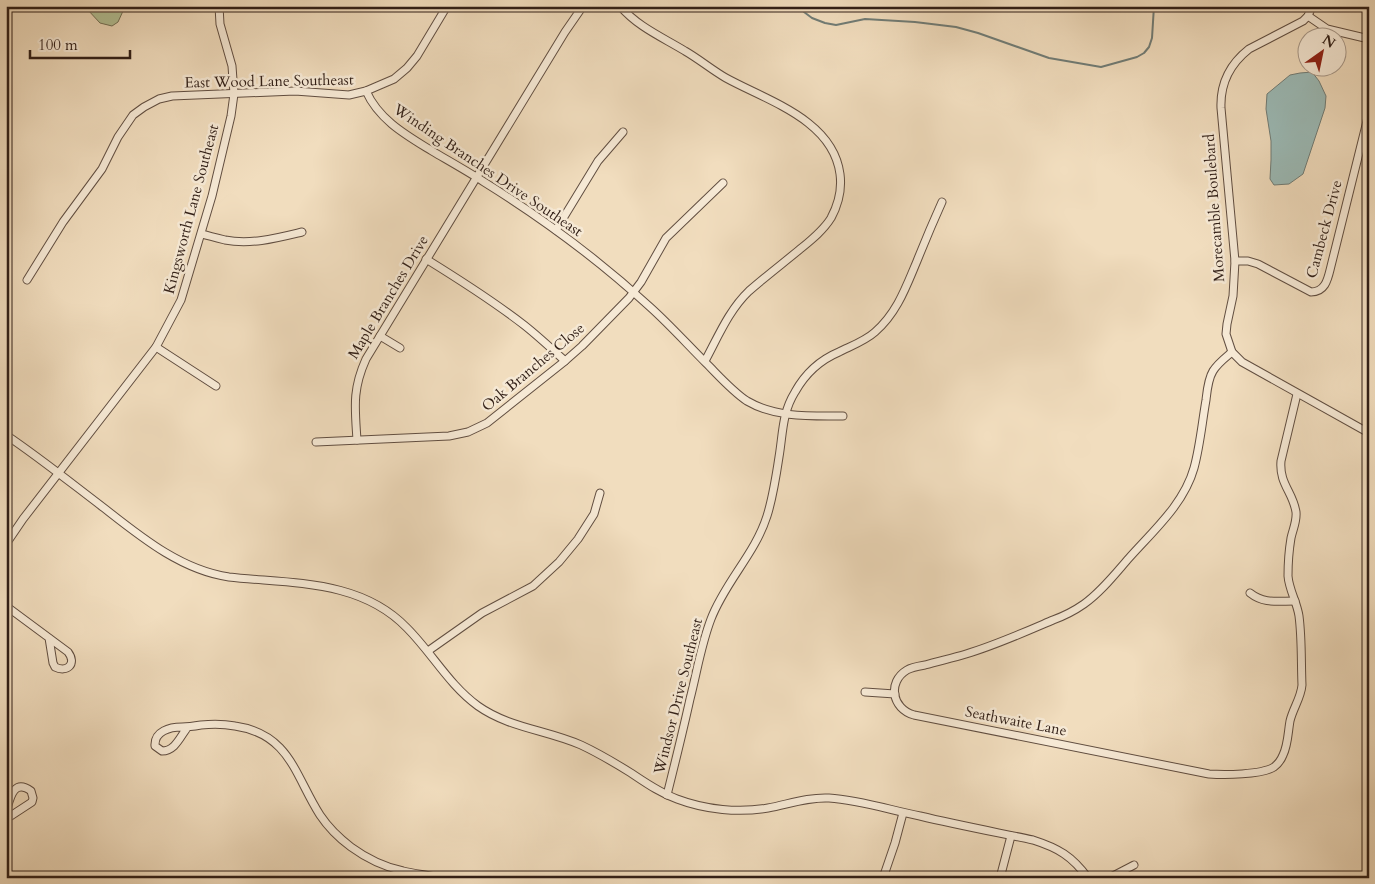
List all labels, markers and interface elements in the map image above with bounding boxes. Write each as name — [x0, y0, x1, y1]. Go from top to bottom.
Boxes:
scale bar — [30, 28, 130, 60]
north arrow — [1298, 28, 1348, 78]
text: N — [1319, 30, 1339, 53]
text: 100 m — [38, 35, 78, 55]
street label: East Wood Lane Southeast — [184, 70, 354, 92]
street label: Winding Branches Drive Southeast — [389, 98, 587, 241]
street label: Kingsworth Lane Southeast — [159, 122, 223, 296]
street label: Morecamble Boulebard — [1199, 133, 1229, 283]
street label: Cambeck Drive — [1301, 178, 1347, 280]
street label: Maple Branches Drive — [343, 231, 433, 363]
street label: Oak Branches Close — [477, 318, 589, 416]
street label: Windsor Drive Southeast — [649, 616, 707, 777]
street label: Seathwaite Lane — [964, 701, 1069, 741]

